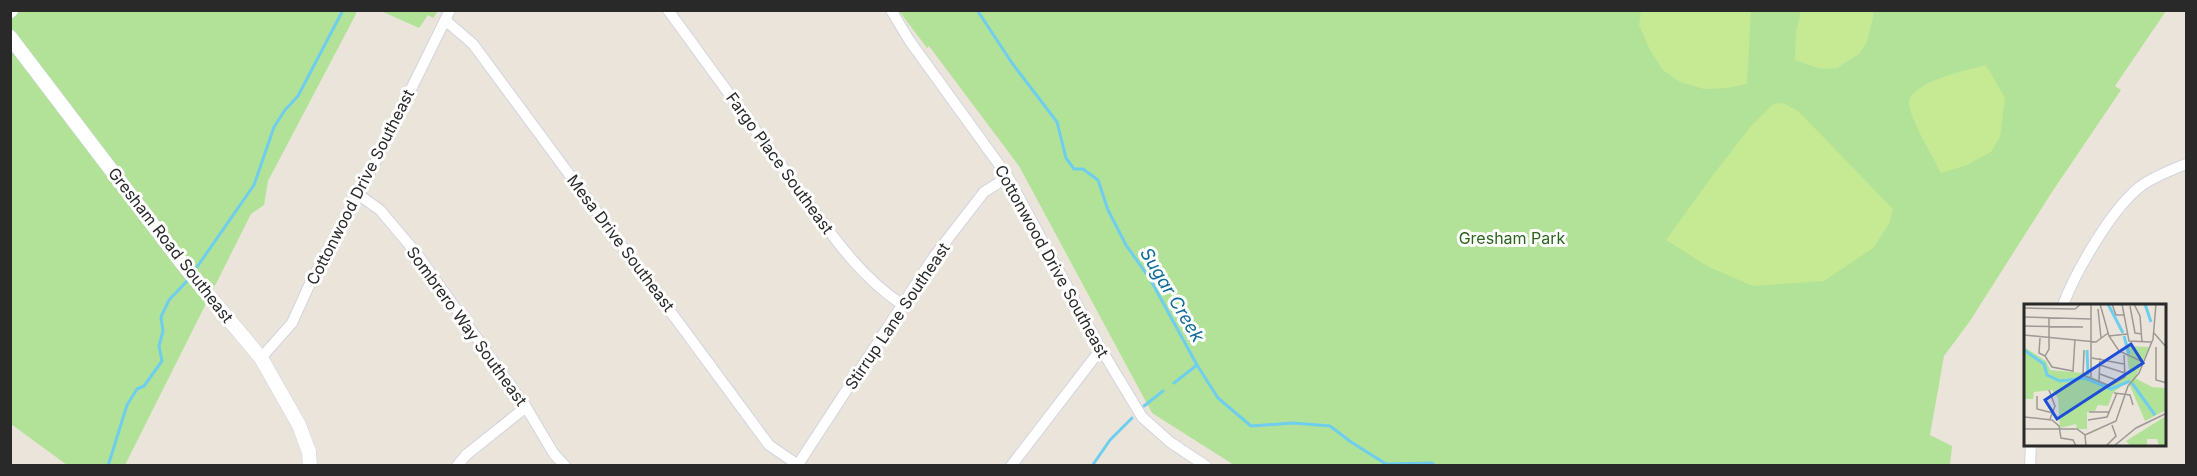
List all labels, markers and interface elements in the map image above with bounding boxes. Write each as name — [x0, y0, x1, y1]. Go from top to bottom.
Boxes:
street label: Cottonwood Drive Southeast — [302, 86, 418, 288]
street label: Fargo Place Southeast — [722, 88, 838, 238]
street label: Cottonwood Drive Southeast — [991, 161, 1113, 361]
street label: Gresham Road Southeast — [104, 163, 238, 327]
street label: Mesa Drive Southeast — [563, 171, 679, 315]
park label: Gresham Park — [1459, 228, 1566, 248]
street label: Stirrup Lane Southeast — [840, 239, 954, 393]
street label: Sombrero Way Southeast — [402, 242, 532, 410]
water label: Sugar Creek — [1136, 244, 1209, 347]
inset map — [2024, 304, 2167, 446]

